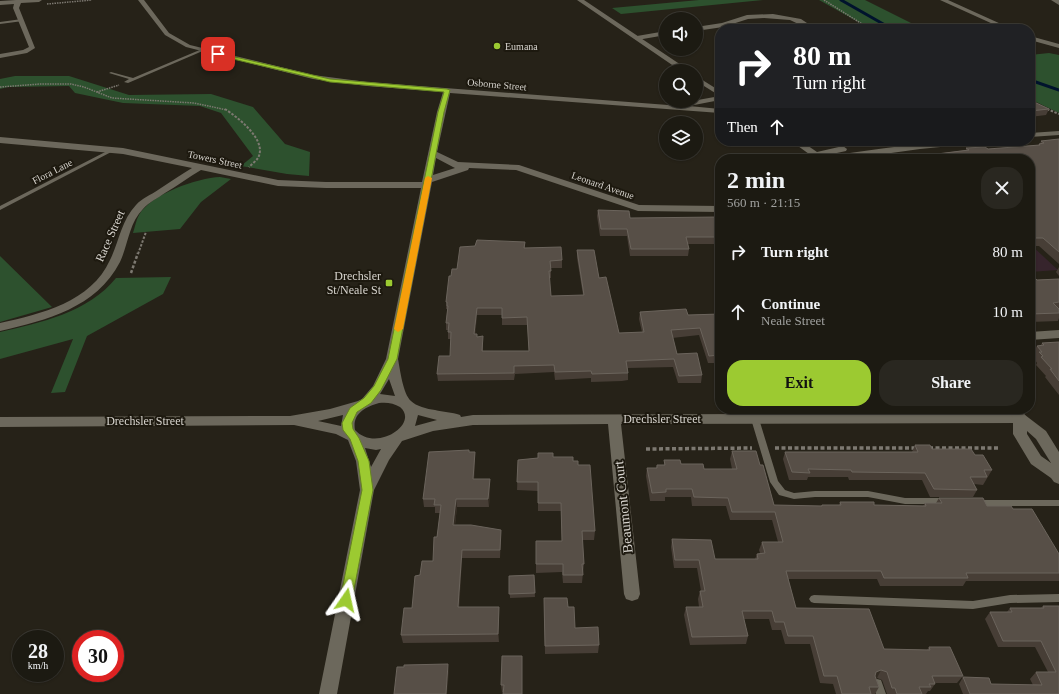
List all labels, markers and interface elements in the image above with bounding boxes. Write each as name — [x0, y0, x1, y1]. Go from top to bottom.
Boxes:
map controls — [659, 12, 703, 160]
button: sound — [659, 12, 703, 56]
pin — [201, 37, 235, 71]
icon: right — [727, 40, 779, 92]
text: 80 m — [793, 40, 851, 71]
marker: Eumana — [492, 41, 502, 51]
place label: Eumana — [505, 41, 538, 52]
icon: arrive — [207, 43, 229, 65]
button: search — [659, 64, 703, 108]
text: Turn right — [793, 73, 866, 93]
street label: Osborne Street — [467, 76, 527, 93]
button: layers — [659, 116, 703, 160]
icon: ahead — [766, 116, 788, 138]
text: Then — [727, 119, 758, 135]
street label: Towers Street — [187, 148, 243, 171]
street label: Flora Lane — [30, 156, 75, 186]
text: 2 min — [727, 167, 785, 193]
button: close — [981, 167, 1023, 209]
street label: Leonard Avenue — [570, 170, 636, 202]
text: 560 m · 21:15 — [727, 195, 800, 210]
street label: Race Street — [92, 207, 128, 264]
icon: right — [727, 241, 749, 263]
text: Turn right — [761, 244, 828, 260]
text: 80 m — [993, 244, 1023, 260]
place label: Drechsler St/Neale St — [327, 269, 382, 297]
marker: Drechsler St/Neale St — [384, 278, 394, 288]
text: Continue — [761, 296, 820, 312]
icon: ahead — [727, 301, 749, 323]
text: 10 m — [993, 304, 1023, 320]
text: Neale Street — [761, 313, 825, 328]
button: Exit — [727, 360, 871, 406]
button: Share — [879, 360, 1023, 406]
street label: Drechsler Street — [623, 412, 701, 426]
street label: Drechsler Street — [106, 414, 184, 428]
street label: Beaumont Court — [611, 460, 636, 554]
position arrow — [325, 579, 367, 621]
speed limit sign: 30 — [72, 630, 124, 682]
text: 28 — [28, 640, 48, 662]
text: km/h — [28, 660, 48, 671]

